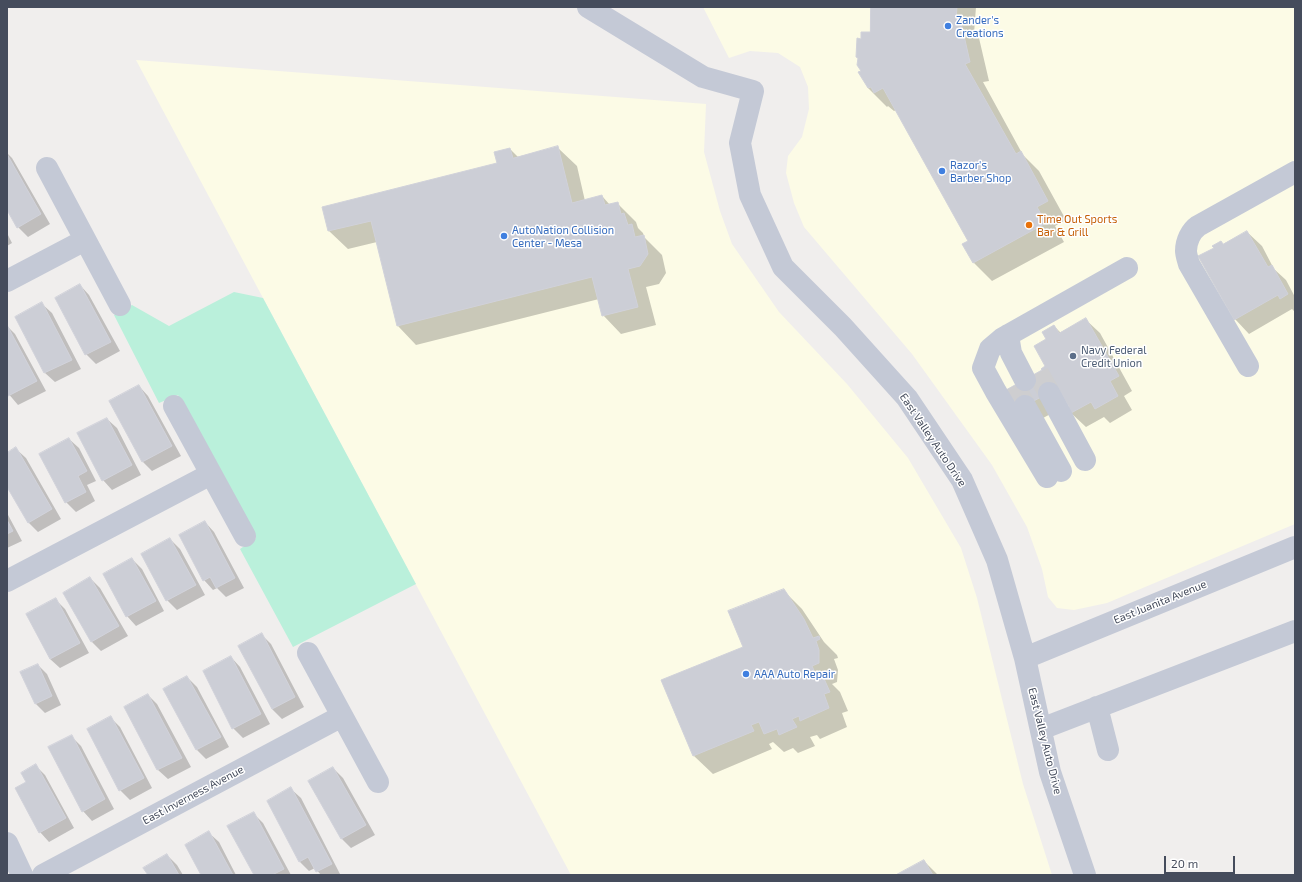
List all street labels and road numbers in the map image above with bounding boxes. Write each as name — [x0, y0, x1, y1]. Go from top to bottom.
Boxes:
street label: East Valley Auto Drive — [897, 391, 969, 489]
street label: East Juanita Avenue — [1112, 577, 1208, 627]
street label: East Valley Auto Drive — [1025, 686, 1065, 796]
street label: East Inverness Avenue — [140, 763, 246, 827]

